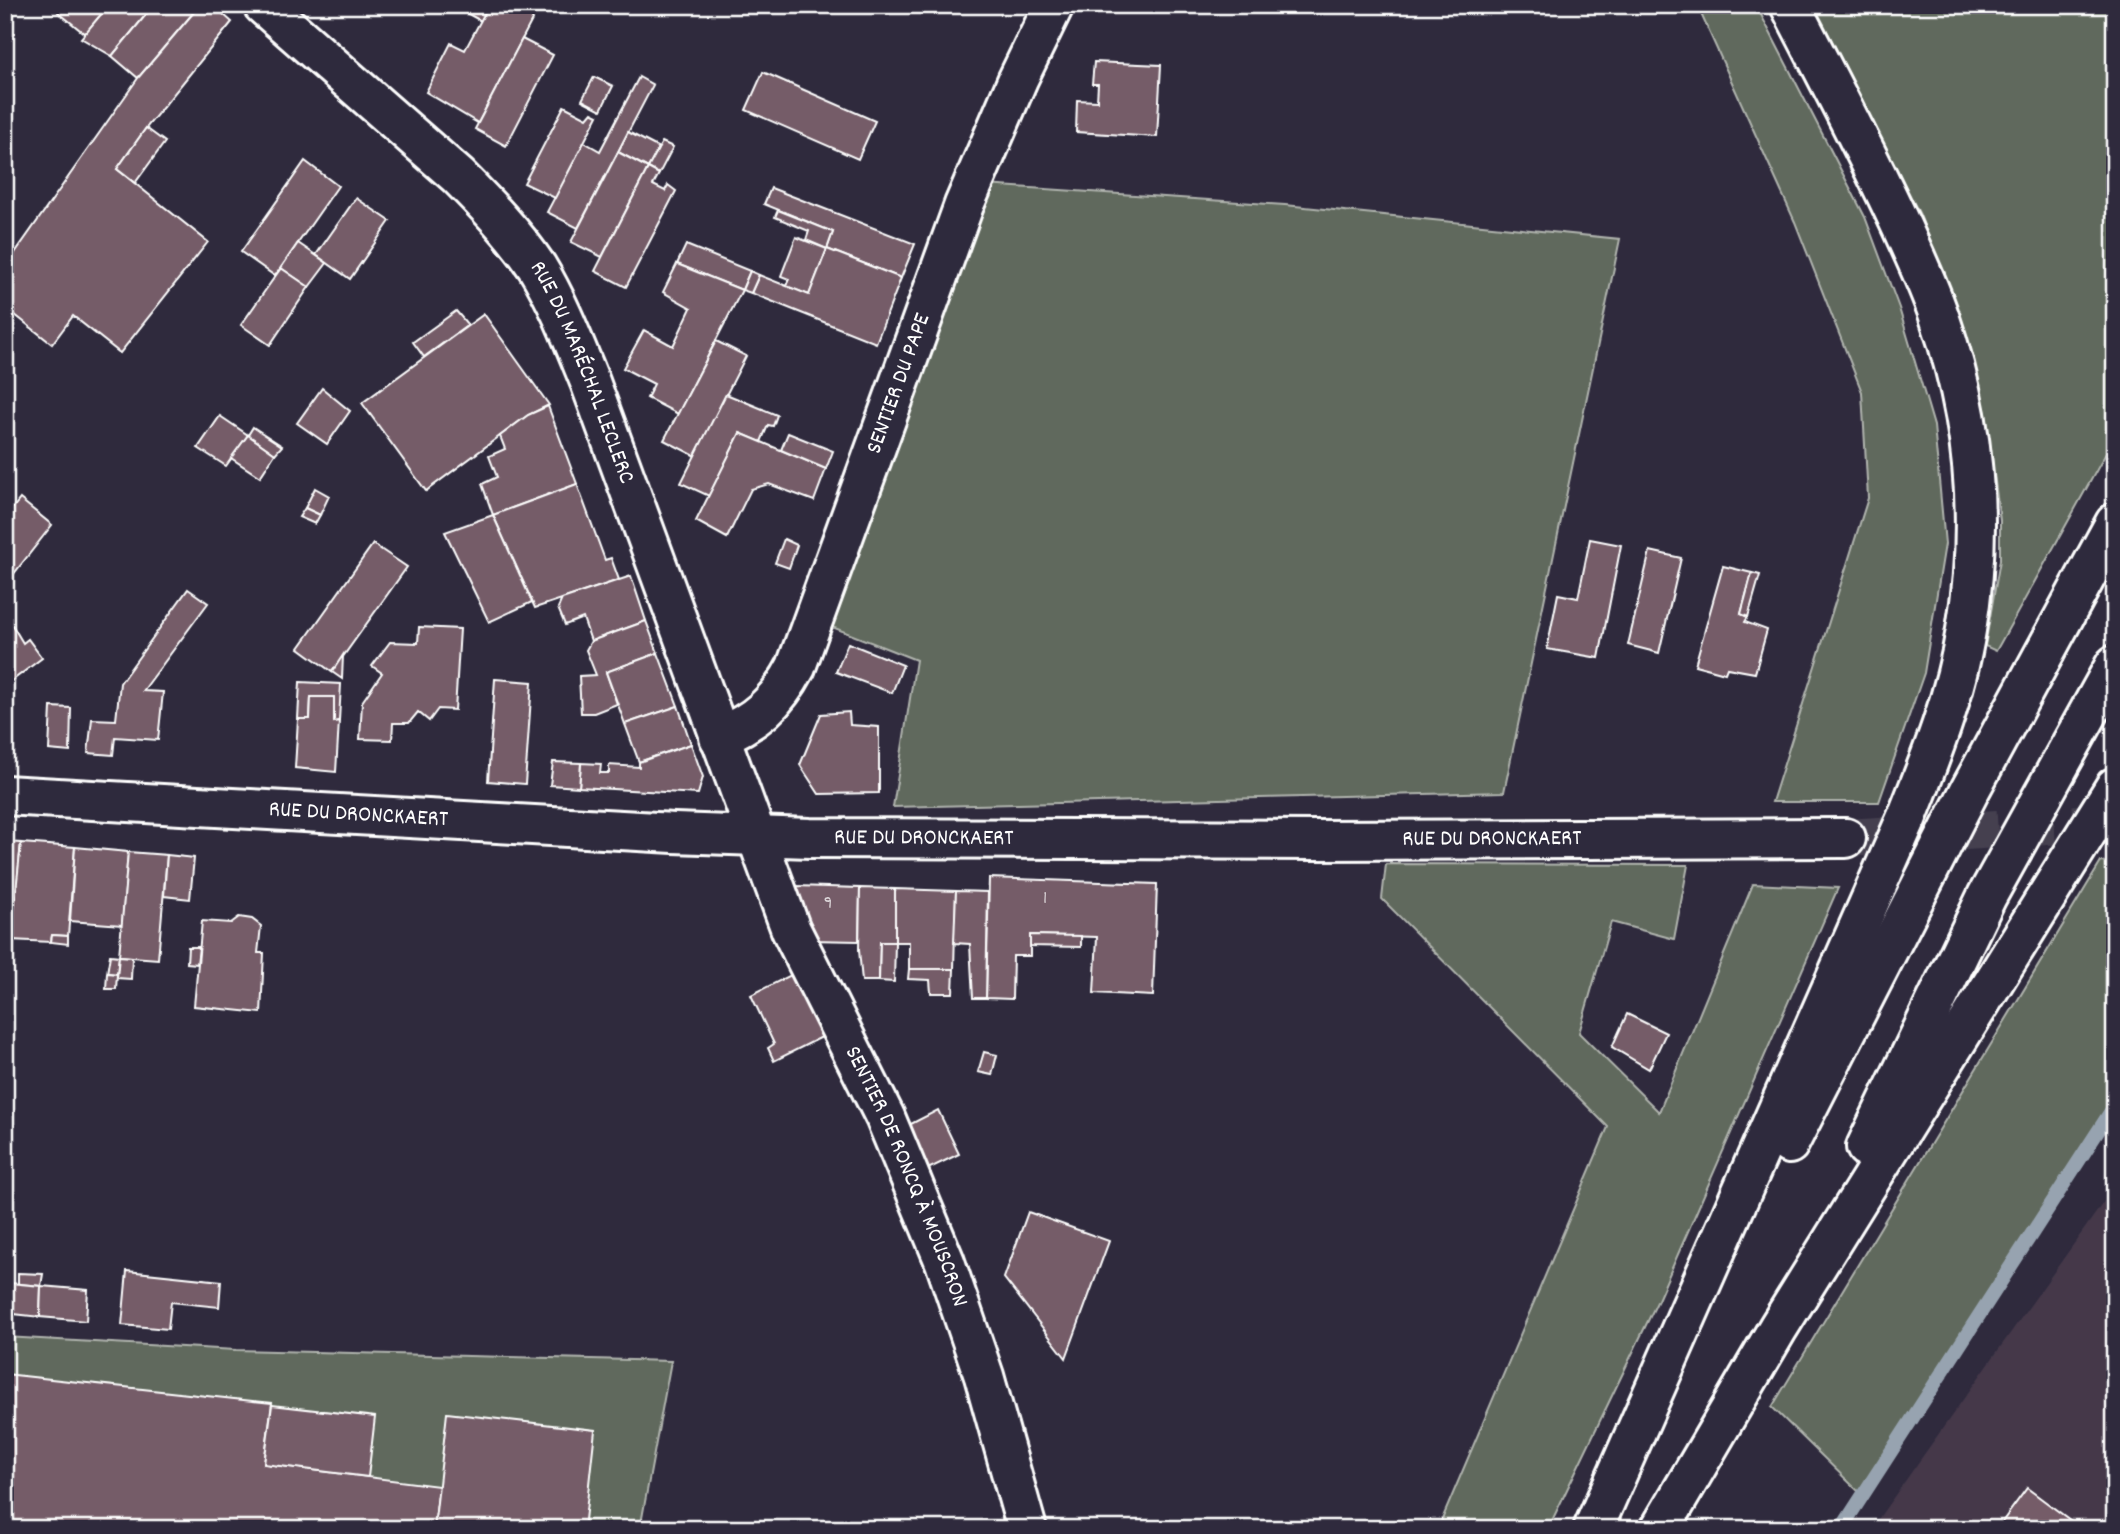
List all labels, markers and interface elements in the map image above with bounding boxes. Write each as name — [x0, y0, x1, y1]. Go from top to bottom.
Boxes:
street label: RUE DU MARÉCHAL LECLERC — [521, 255, 642, 488]
street label: SENTIER DU PAPE — [858, 308, 940, 459]
street label: RUE DU DRONCKAERT — [268, 794, 449, 837]
street label: RUE DU DRONCKAERT — [834, 822, 1014, 855]
street label: RUE DU DRONCKAERT — [1402, 822, 1582, 856]
house number: 1 — [1043, 886, 1047, 913]
house number: 9 — [824, 891, 832, 918]
street label: SENTIER DE RONCQ À MOUSCRON — [836, 1041, 976, 1312]

